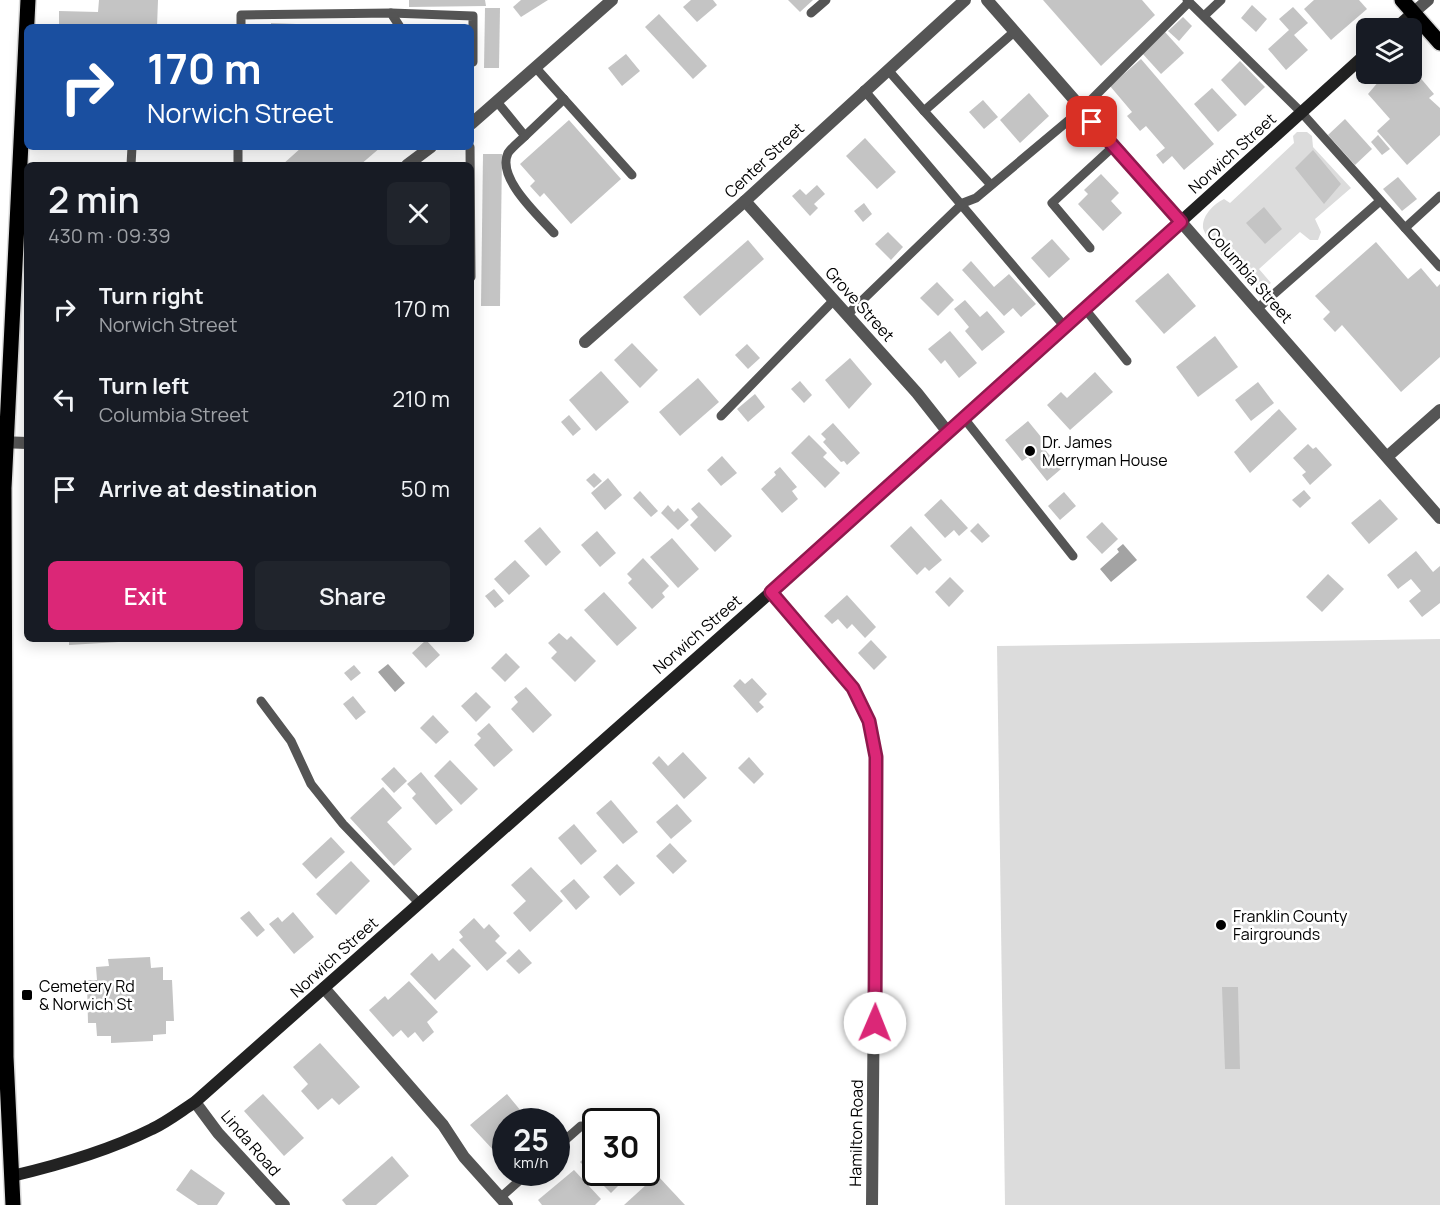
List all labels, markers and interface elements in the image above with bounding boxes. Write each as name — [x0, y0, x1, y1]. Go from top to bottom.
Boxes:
map controls — [1356, 18, 1422, 84]
button: layers — [1356, 18, 1422, 84]
text: 170 m — [147, 39, 262, 97]
icon: right — [48, 48, 126, 126]
text: Norwich Street — [147, 94, 334, 131]
pin — [1066, 96, 1117, 147]
icon: arrive — [1075, 105, 1108, 138]
street label: Norwich Street — [1183, 108, 1281, 198]
street label: Center Street — [719, 117, 809, 203]
text: 2 min — [48, 175, 140, 224]
button: close — [387, 182, 450, 245]
text: 430 m · 09:39 — [48, 222, 171, 249]
street label: Columbia Street — [1202, 222, 1298, 328]
street label: Grove Street — [821, 262, 899, 346]
text: Turn right — [99, 281, 204, 311]
icon: right — [48, 293, 81, 326]
text: 170 m — [394, 294, 450, 324]
text: Norwich Street — [99, 311, 237, 338]
text: Turn left — [99, 371, 189, 401]
icon: left — [48, 383, 81, 416]
text: 210 m — [392, 384, 450, 414]
text: Columbia Street — [99, 401, 249, 428]
place label: Dr. James Merryman House — [1042, 431, 1168, 471]
marker: Dr. James Merryman House — [1023, 444, 1037, 458]
icon: arrive — [48, 473, 81, 506]
text: Arrive at destination — [99, 474, 317, 504]
text: 50 m — [401, 474, 450, 504]
button: Exit — [48, 561, 243, 630]
button: Share — [255, 561, 450, 630]
street label: Norwich Street — [648, 589, 746, 679]
place label: Franklin County Fairgrounds — [1233, 905, 1348, 945]
street label: Norwich Street — [285, 912, 383, 1002]
marker: Franklin County Fairgrounds — [1214, 918, 1228, 932]
place label: Cemetery Rd & Norwich St — [39, 975, 135, 1015]
marker: Cemetery Rd & Norwich St — [20, 988, 34, 1002]
position arrow — [843, 991, 907, 1055]
street label: Hamilton Road — [844, 1079, 868, 1187]
street label: Linda Road — [216, 1105, 286, 1181]
speed limit sign: 30 — [582, 1108, 660, 1186]
text: 25 — [513, 1119, 549, 1160]
text: km/h — [514, 1152, 548, 1173]

